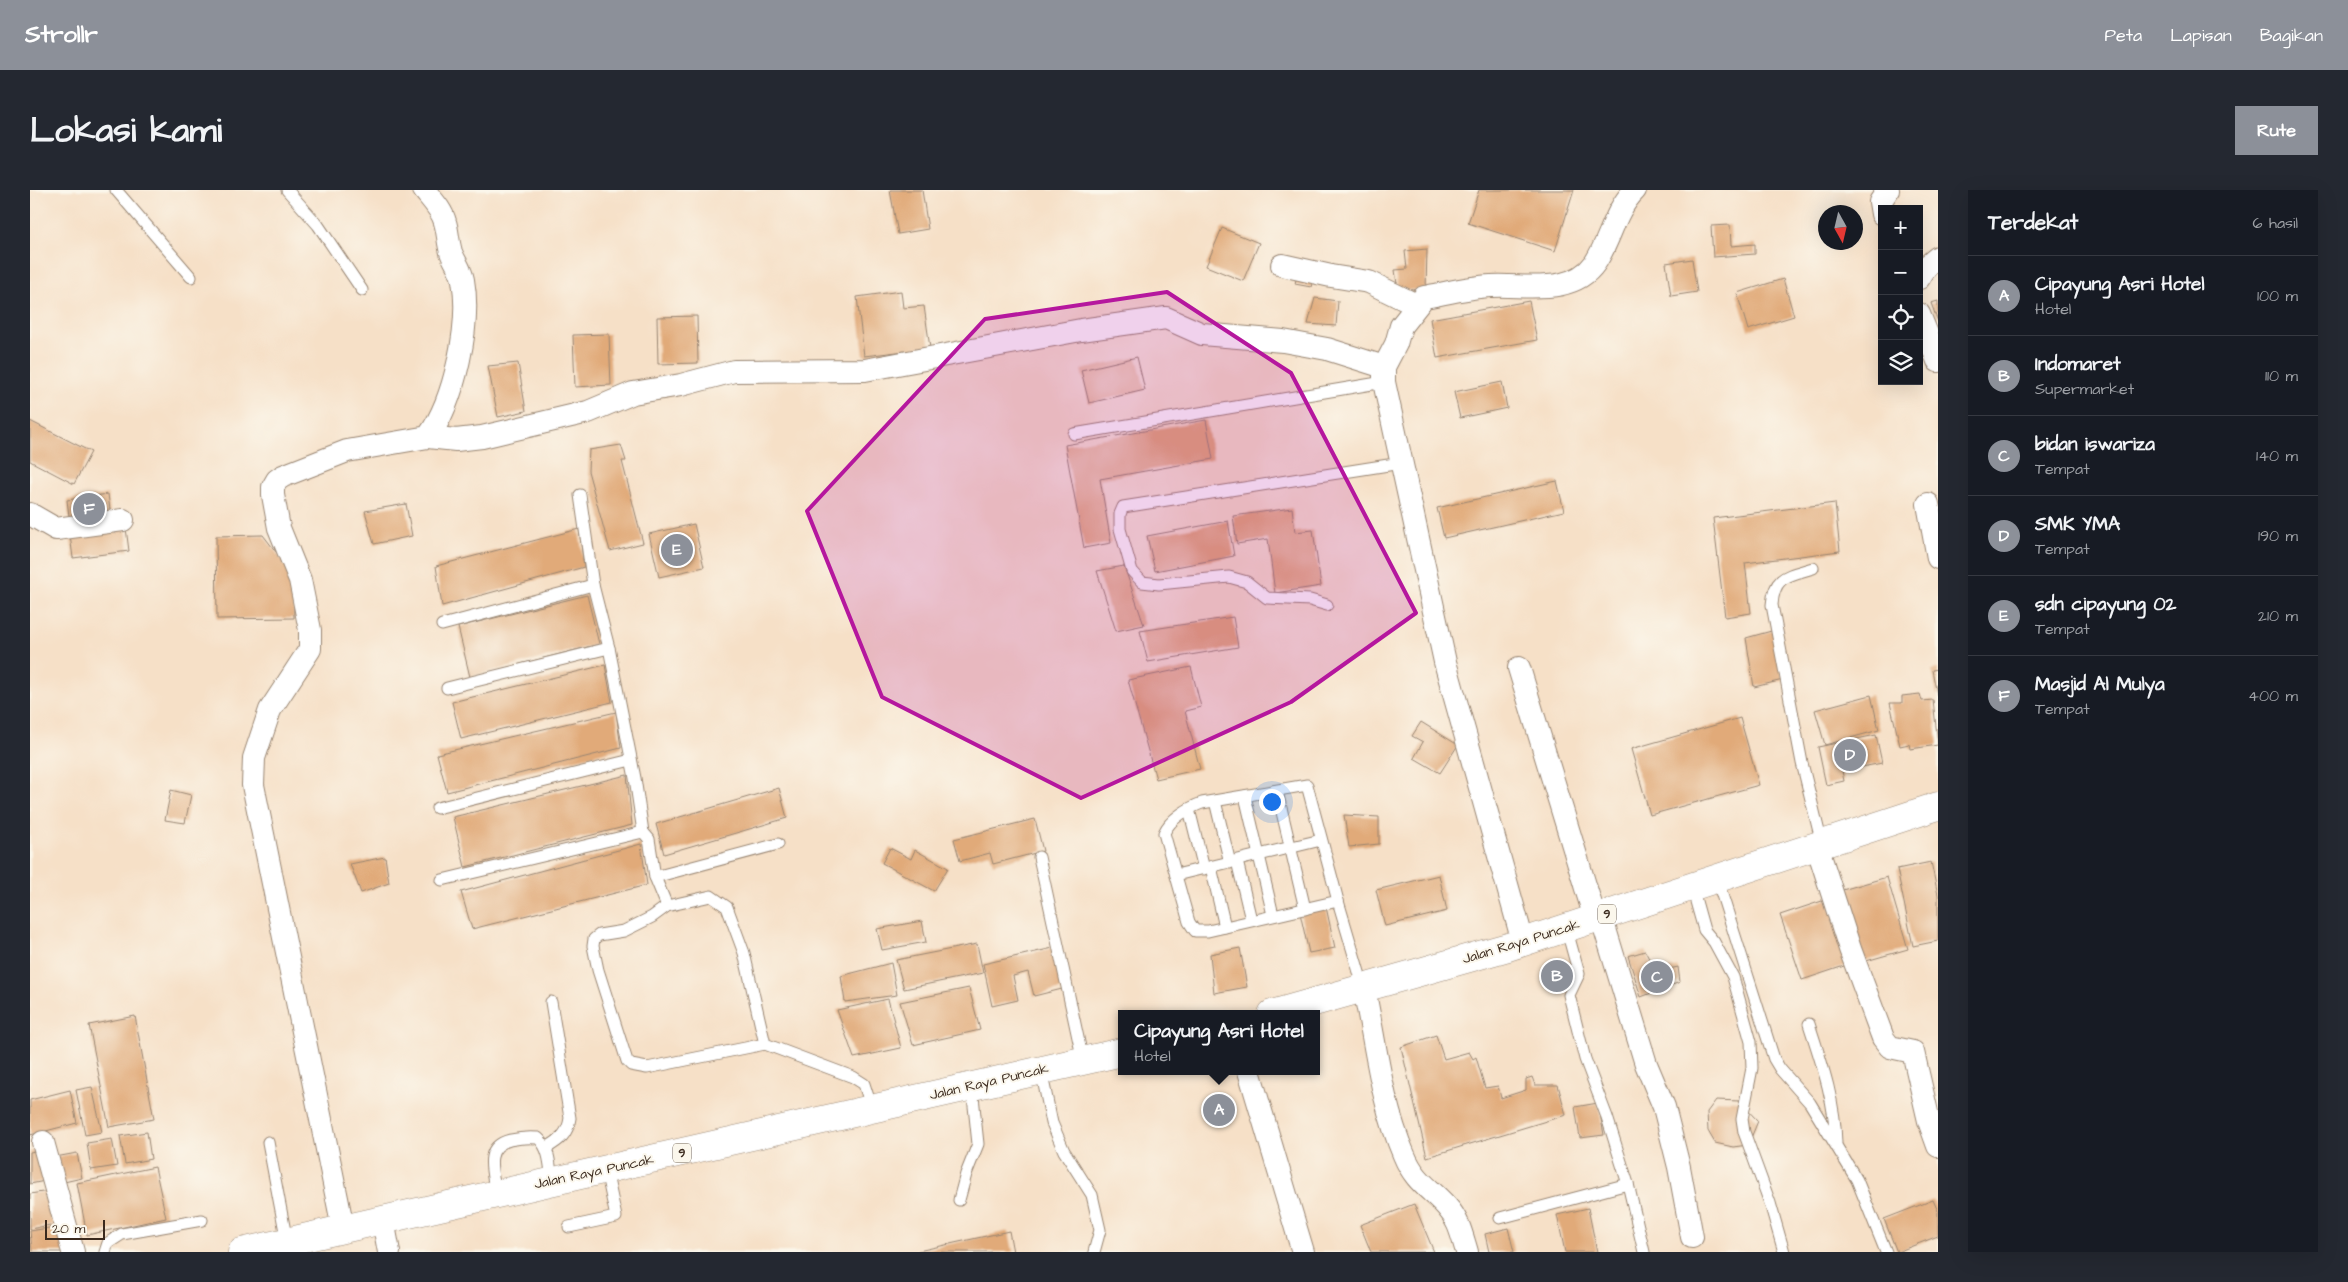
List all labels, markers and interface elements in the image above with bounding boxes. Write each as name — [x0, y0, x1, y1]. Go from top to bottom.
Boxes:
text: Strollr — [25, 18, 98, 52]
text: Peta — [2105, 23, 2142, 48]
text: Lapisan — [2170, 23, 2232, 48]
text: Bagikan — [2260, 23, 2323, 48]
text: Lokasi kami — [30, 106, 222, 155]
button: Rute — [2235, 106, 2318, 155]
north arrow — [1818, 205, 1863, 250]
map controls — [1878, 205, 1923, 385]
button: + — [1878, 205, 1923, 250]
text: Terdekat — [1988, 208, 2078, 237]
text: 6 hasil — [2253, 212, 2298, 234]
button: − — [1878, 250, 1923, 295]
text: Cipayung Asri Hotel — [2035, 271, 2204, 298]
text: A — [1999, 285, 2009, 307]
text: 100 m — [2257, 285, 2298, 307]
button: locate — [1878, 295, 1923, 340]
text: Hotel — [2035, 298, 2071, 320]
button: layers — [1878, 340, 1923, 385]
text: Indomaret — [2035, 351, 2121, 378]
text: B — [1998, 365, 2010, 387]
text: 110 m — [2265, 365, 2298, 387]
text: Supermarket — [2035, 378, 2134, 400]
text: bidan iswariza — [2035, 431, 2155, 458]
text: C — [1998, 445, 2010, 467]
text: 140 m — [2256, 445, 2298, 467]
text: Tempat — [2035, 458, 2090, 480]
pin: F — [73, 490, 105, 528]
text: SMK YMA — [2035, 511, 2120, 538]
text: D — [1999, 525, 2009, 547]
text: 190 m — [2258, 525, 2298, 547]
pin: E — [661, 531, 693, 569]
text: Tempat — [2035, 538, 2090, 560]
text: sdn cipayung 02 — [2035, 591, 2176, 618]
text: E — [1999, 605, 2009, 627]
text: 210 m — [2258, 605, 2298, 627]
text: Tempat — [2035, 618, 2090, 640]
text: Masjid Al Mulya — [2035, 671, 2165, 698]
text: F — [1998, 685, 2010, 707]
text: 400 m — [2248, 685, 2298, 707]
text: Tempat — [2035, 698, 2090, 720]
pin: D — [1834, 736, 1866, 774]
your location — [1259, 789, 1285, 815]
road number: 9 — [1598, 904, 1616, 924]
street label: Jalan Raya Puncak — [1460, 915, 1582, 969]
pin: B — [1541, 957, 1573, 995]
pin: C — [1641, 958, 1673, 996]
popup — [1118, 1010, 1320, 1075]
text: Cipayung Asri Hotel — [1134, 1018, 1304, 1045]
text: Hotel — [1134, 1045, 1171, 1067]
street label: Jalan Raya Puncak — [928, 1058, 1051, 1105]
pin: A — [1203, 1091, 1235, 1129]
road number: 9 — [673, 1144, 691, 1162]
street label: Jalan Raya Puncak — [532, 1149, 656, 1194]
scale bar — [45, 1217, 105, 1240]
text: 20 m — [52, 1219, 85, 1239]

